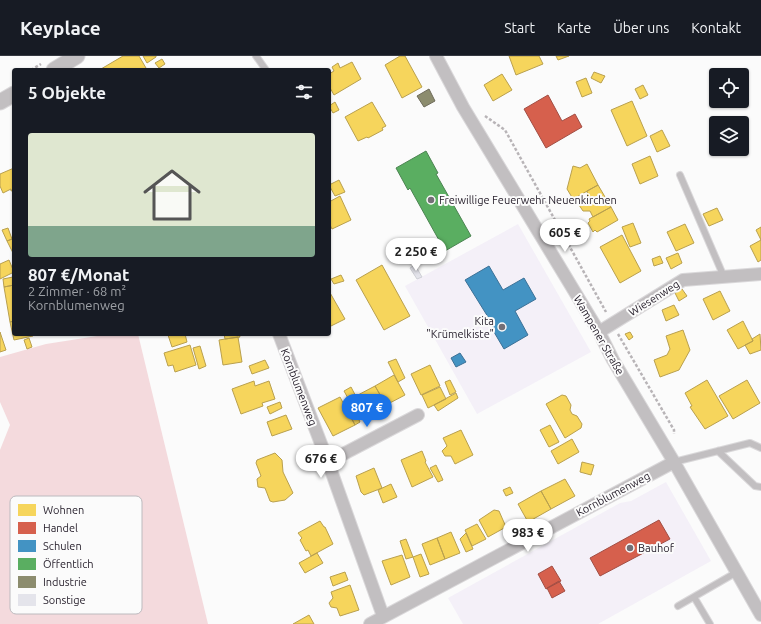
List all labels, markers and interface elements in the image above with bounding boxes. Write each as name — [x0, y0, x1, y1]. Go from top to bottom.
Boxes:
text: Keyplace — [20, 17, 101, 39]
text: Start — [504, 20, 535, 36]
text: Karte — [557, 20, 591, 36]
text: Über uns — [613, 20, 669, 36]
text: Kontakt — [691, 20, 741, 36]
map controls — [709, 68, 749, 156]
button: locate — [709, 68, 749, 108]
icon: filters — [293, 81, 315, 103]
text: 5 Objekte — [28, 83, 106, 102]
button: layers — [709, 116, 749, 156]
icon: home — [136, 159, 208, 231]
place label: Freiwillige Feuerwehr Neuenkirchen — [439, 194, 617, 206]
marker: Freiwillige Feuerwehr Neuenkirchen — [426, 195, 436, 205]
pin: 605 € — [537, 219, 593, 253]
text: 605 € — [549, 225, 581, 239]
pin: 2 250 € — [379, 238, 453, 272]
text: 2 250 € — [395, 244, 437, 258]
text: 807 €/Monat — [28, 265, 129, 284]
street label: Wiesenweg — [627, 278, 681, 318]
text: 2 Zimmer · 68 m² — [28, 284, 126, 298]
street label: Wampener Straße — [571, 293, 627, 377]
text: Kornblumenweg — [28, 298, 125, 312]
place label: Kita "Krümelkiste" — [426, 315, 494, 340]
marker: Kita "Krümelkiste" — [497, 322, 507, 332]
street label: Kornblumenweg — [279, 347, 319, 427]
pin: 807 € — [339, 394, 395, 428]
text: 807 € — [351, 400, 383, 414]
pin: 676 € — [293, 445, 349, 479]
text: 676 € — [305, 451, 337, 465]
street label: Kornblumenweg — [574, 470, 652, 518]
legend — [10, 496, 142, 614]
text: Wohnen — [43, 504, 84, 516]
pin: 983 € — [500, 519, 556, 553]
text: Handel — [43, 522, 78, 534]
text: 983 € — [512, 525, 544, 539]
text: Schulen — [43, 540, 82, 552]
place label: Bauhof — [638, 542, 675, 554]
marker: Bauhof — [625, 543, 635, 553]
text: Öffentlich — [43, 558, 94, 570]
text: Industrie — [43, 576, 87, 588]
text: Sonstige — [43, 594, 86, 606]

